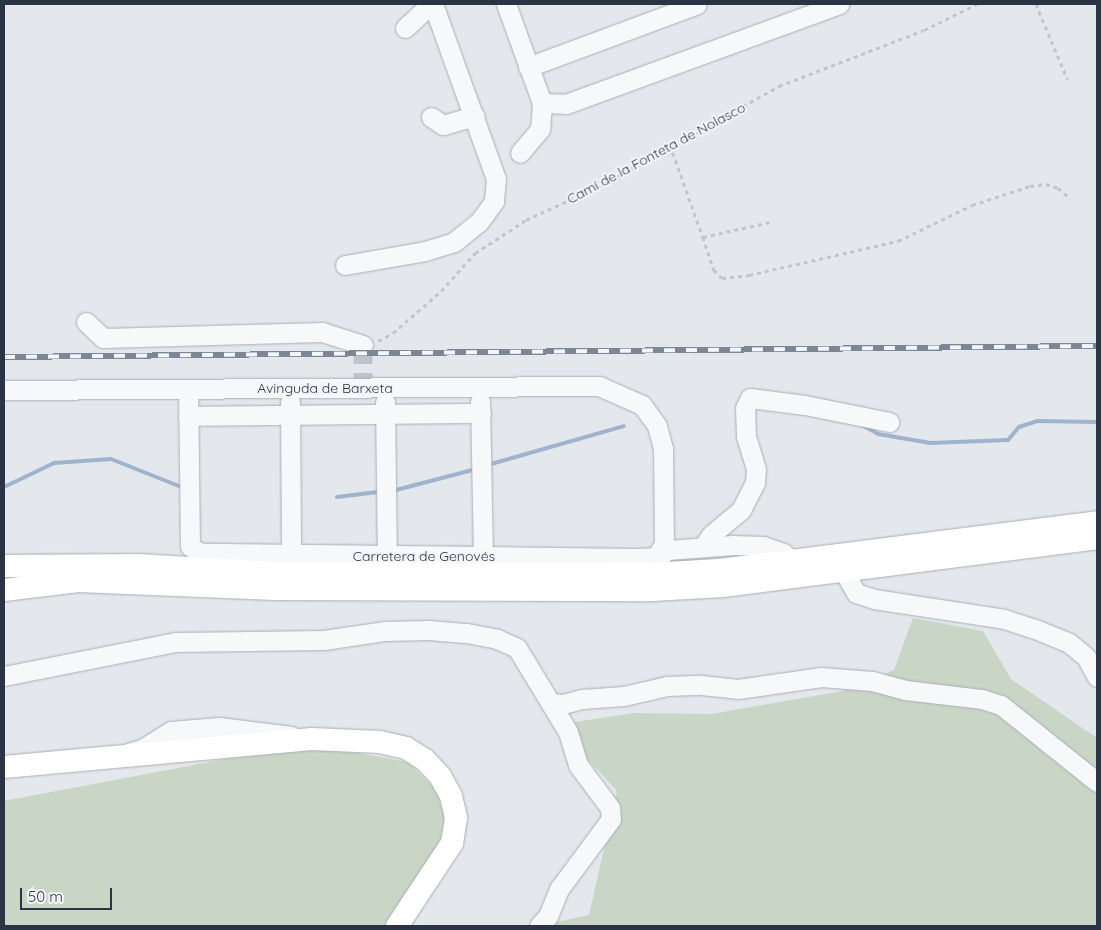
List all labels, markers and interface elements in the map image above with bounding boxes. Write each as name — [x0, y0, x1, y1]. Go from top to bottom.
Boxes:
street label: Camí de la Fonteta de Nolasco — [564, 99, 748, 207]
street label: Avinguda de Barxeta — [257, 380, 393, 396]
street label: Carretera de Genovés — [353, 548, 495, 564]
scale bar — [22, 878, 115, 910]
text: 50 m — [28, 887, 63, 906]

